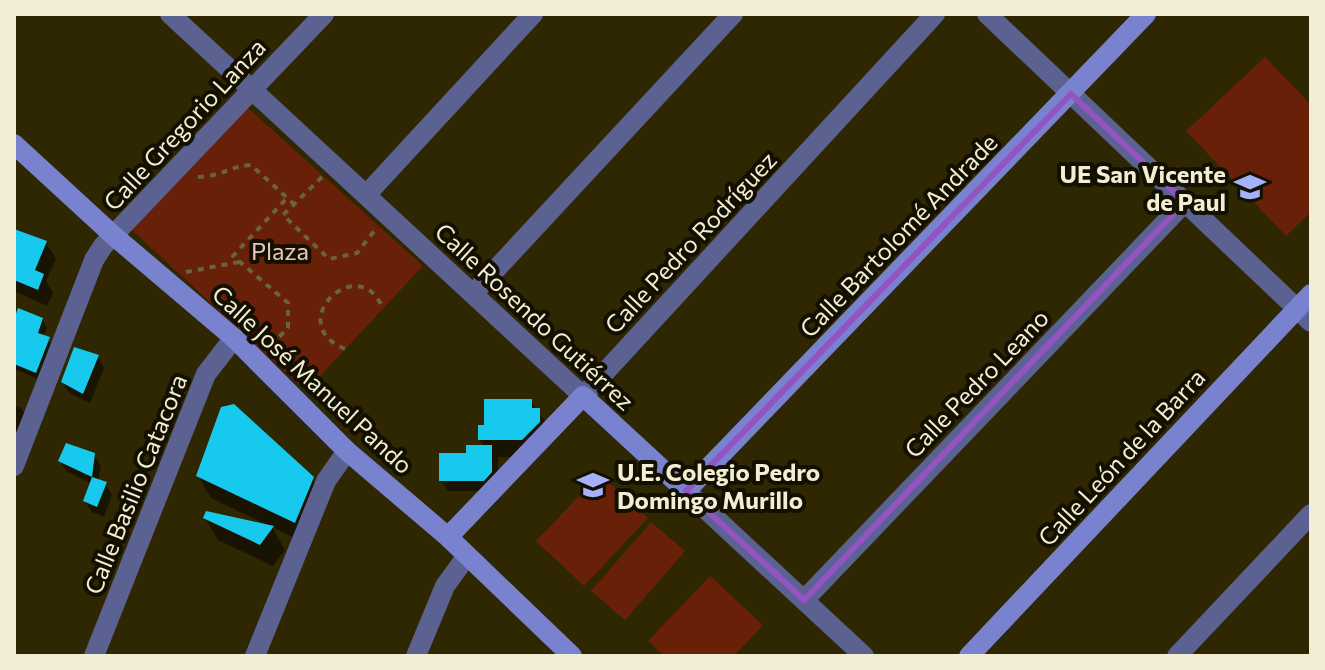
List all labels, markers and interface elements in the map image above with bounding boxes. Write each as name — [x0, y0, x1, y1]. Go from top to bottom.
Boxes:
street label: Calle Gregorio Lanza — [97, 32, 271, 216]
street label: Calle Bartolomé Andrade — [793, 127, 1003, 343]
street label: Calle Pedro Rodríguez — [598, 145, 782, 339]
place label: UE San Vicente de Paul — [1060, 159, 1226, 216]
school or university icon: UE San Vicente de Paul — [1233, 170, 1267, 204]
street label: Calle Rosendo Gutiérrez — [430, 216, 640, 416]
park label: Plaza — [251, 236, 309, 265]
street label: Calle José Manuel Pando — [207, 279, 419, 479]
street label: Calle Pedro Leano — [898, 303, 1054, 463]
street label: Calle León de la Barra — [1031, 362, 1211, 552]
street label: Calle Basilio Catacora — [78, 370, 192, 598]
place label: U.E. Colegio Pedro Domingo Murillo — [617, 457, 820, 514]
school or university icon: U.E. Colegio Pedro Domingo Murillo — [576, 468, 610, 502]

